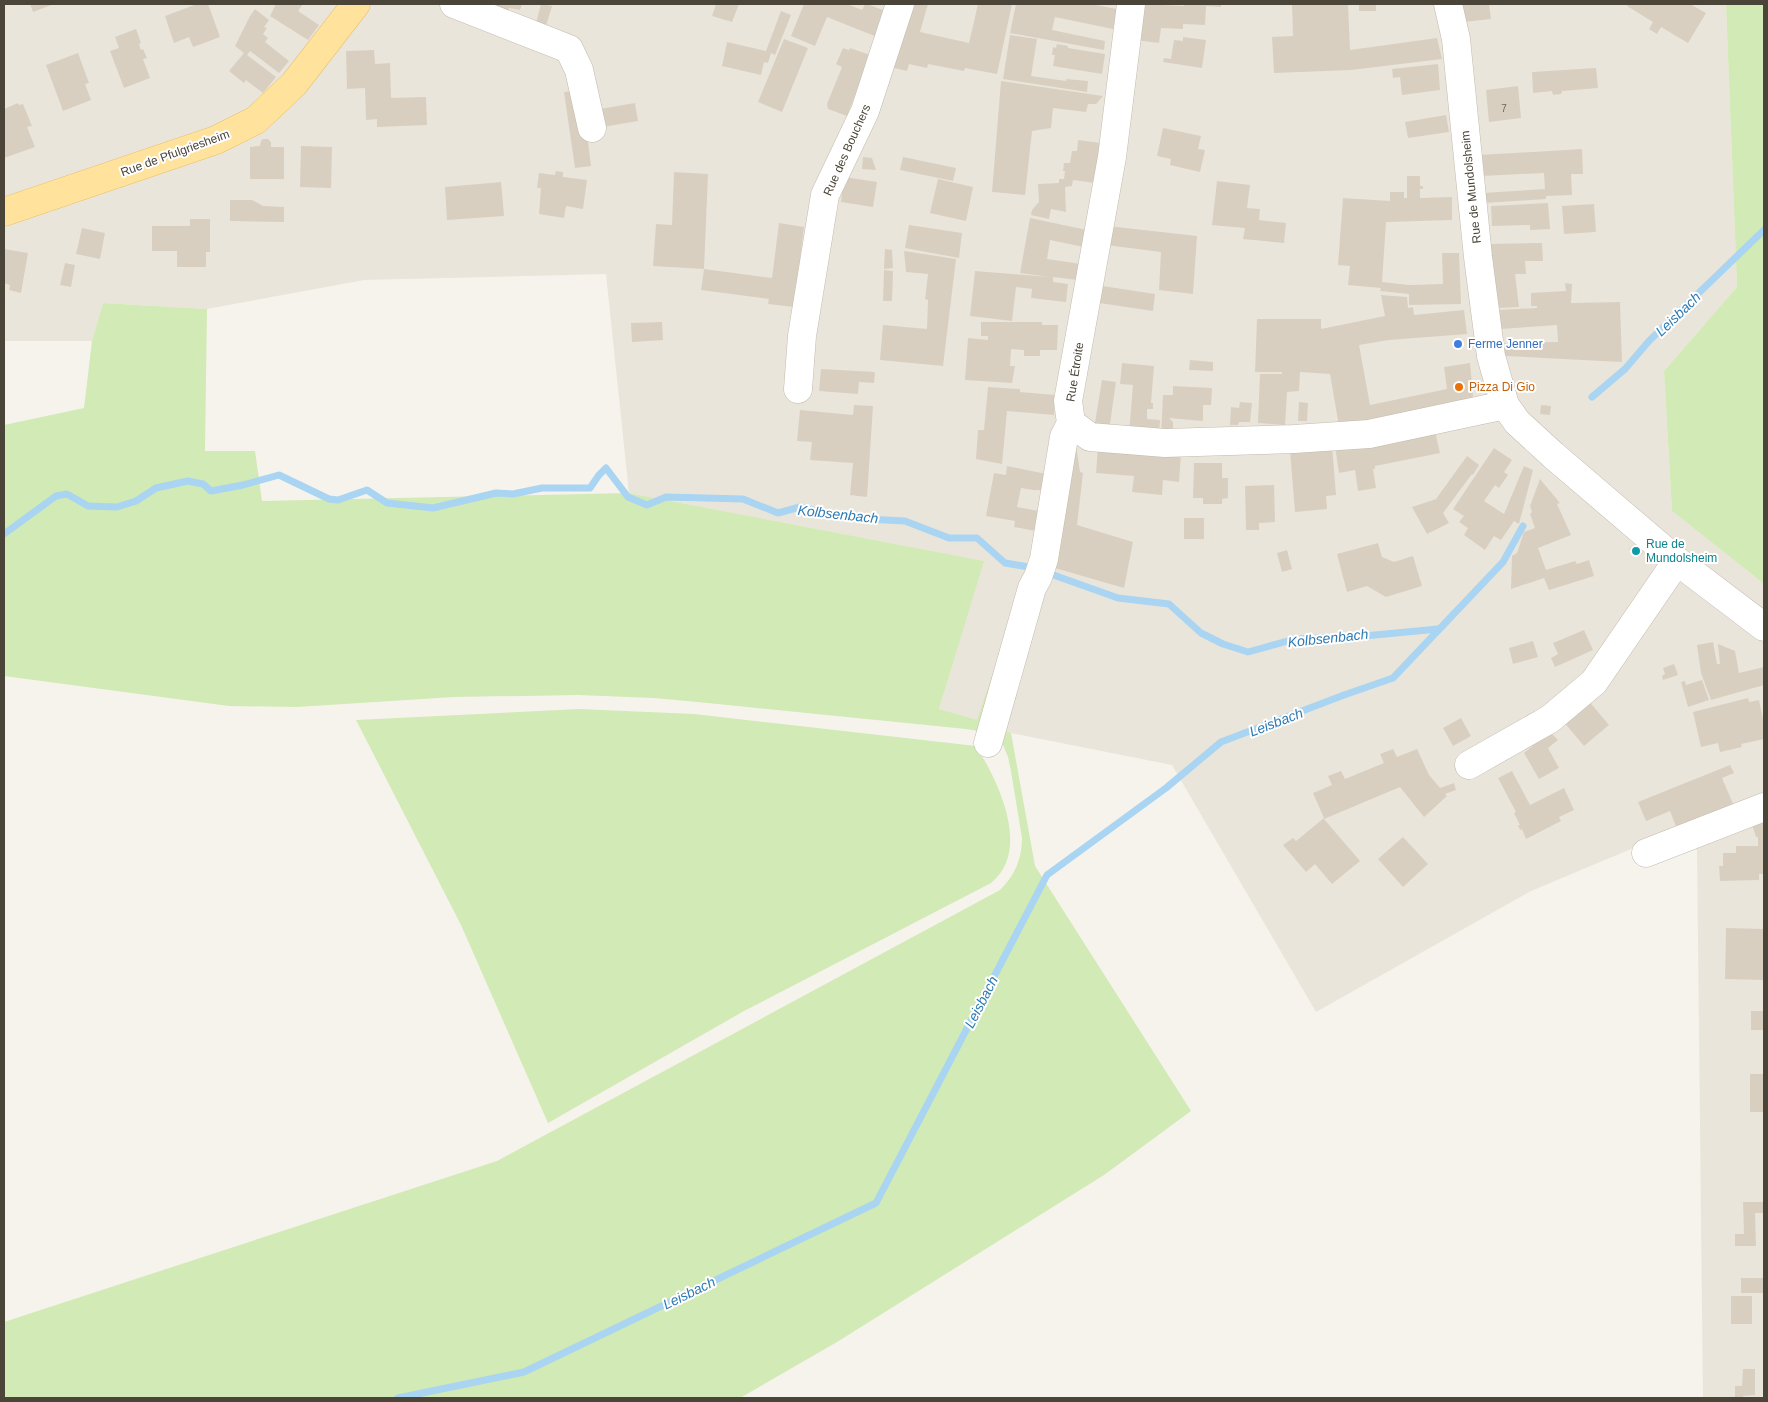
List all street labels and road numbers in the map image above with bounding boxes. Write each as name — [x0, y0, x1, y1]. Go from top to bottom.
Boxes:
street label: Rue des Bouchers — [821, 102, 873, 198]
street label: Rue de Pfulgriesheim — [119, 127, 231, 179]
street label: Rue de Mundolsheim — [1458, 130, 1484, 244]
street label: Rue Étroite — [1062, 341, 1087, 403]

